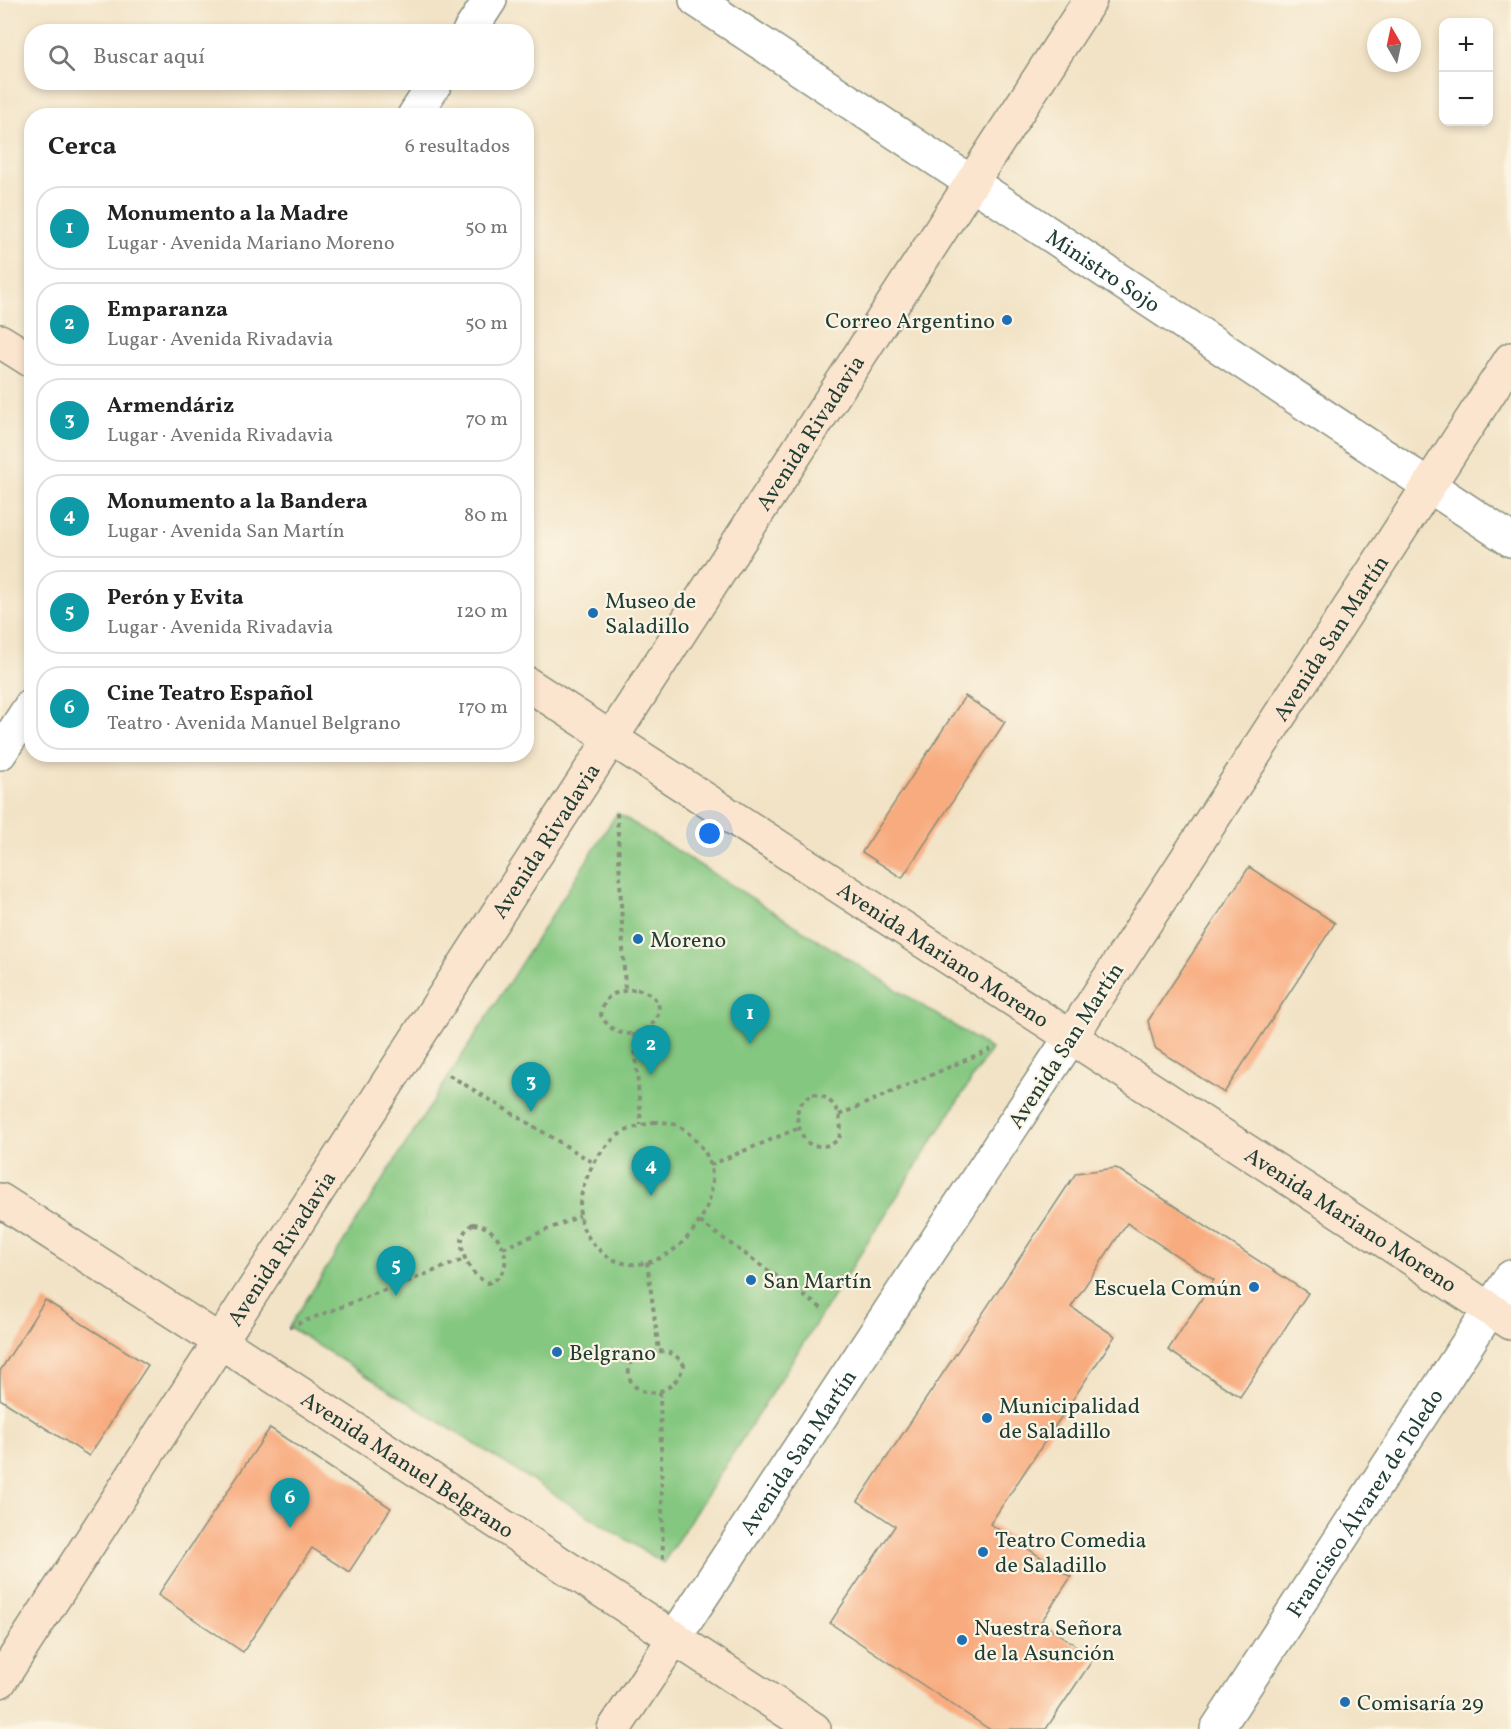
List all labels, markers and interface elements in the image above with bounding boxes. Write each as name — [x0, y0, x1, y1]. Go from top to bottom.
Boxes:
north arrow — [1367, 18, 1421, 72]
map controls — [1439, 18, 1493, 126]
button: + — [1439, 18, 1493, 72]
search box — [24, 24, 534, 90]
icon: search — [45, 41, 78, 74]
text: Buscar aquí — [93, 42, 205, 73]
button: − — [1439, 72, 1493, 126]
text: Cerca — [48, 129, 117, 165]
text: 6 resultados — [405, 133, 510, 161]
text: Monumento a la Madre — [107, 199, 348, 230]
text: 1 — [65, 214, 74, 242]
text: 50 m — [465, 214, 508, 242]
street label: Ministro Sojo — [1039, 223, 1166, 321]
text: Lugar · Avenida Mariano Moreno — [107, 230, 395, 258]
text: Emparanza — [107, 295, 228, 326]
place label: Correo Argentino — [825, 307, 995, 338]
text: 2 — [64, 310, 75, 338]
text: 50 m — [465, 310, 508, 338]
marker: Correo Argentino — [1000, 313, 1014, 327]
text: Lugar · Avenida Rivadavia — [107, 326, 333, 354]
street label: Avenida Rivadavia — [750, 350, 874, 518]
text: Armendáriz — [107, 391, 234, 422]
text: 3 — [64, 406, 75, 434]
text: 70 m — [465, 406, 508, 434]
text: Lugar · Avenida Rivadavia — [107, 422, 333, 450]
text: Monumento a la Bandera — [107, 487, 368, 518]
text: 4 — [63, 502, 76, 530]
text: 80 m — [464, 502, 508, 530]
text: Lugar · Avenida San Martín — [107, 518, 345, 546]
street label: Avenida San Martín — [1267, 550, 1398, 728]
text: Perón y Evita — [107, 583, 244, 614]
place label: Museo de Saladillo — [605, 587, 696, 643]
text: 5 — [65, 598, 74, 626]
text: 120 m — [456, 598, 508, 626]
marker: Museo de Saladillo — [586, 606, 600, 620]
text: Lugar · Avenida Rivadavia — [107, 614, 333, 642]
text: Cine Teatro Español — [107, 679, 313, 710]
text: 6 — [64, 694, 75, 722]
text: 170 m — [458, 694, 508, 722]
text: Teatro · Avenida Manuel Belgrano — [107, 710, 401, 738]
street label: Avenida Rivadavia — [485, 758, 609, 925]
your location — [695, 819, 724, 848]
street label: Avenida Mariano Moreno — [830, 876, 1054, 1037]
place label: Moreno — [650, 926, 726, 957]
marker: Moreno — [631, 932, 645, 946]
street label: Avenida San Martín — [1002, 957, 1132, 1135]
pin: 1 — [730, 994, 770, 1044]
pin: 2 — [632, 1026, 670, 1075]
pin: 3 — [512, 1062, 550, 1112]
street label: Avenida Mariano Moreno — [1238, 1141, 1462, 1302]
pin: 4 — [632, 1146, 670, 1196]
street label: Avenida Rivadavia — [221, 1166, 345, 1333]
pin: 5 — [376, 1246, 416, 1296]
place label: San Martín — [763, 1267, 872, 1298]
marker: San Martín — [744, 1273, 758, 1287]
place label: Escuela Común — [1094, 1274, 1242, 1305]
marker: Escuela Común — [1247, 1280, 1261, 1294]
place label: Belgrano — [569, 1339, 656, 1370]
marker: Belgrano — [550, 1345, 564, 1359]
street label: Avenida San Martín — [733, 1364, 865, 1542]
street label: Francisco Álvarez de Toledo — [1280, 1384, 1452, 1624]
street label: Avenida Manuel Belgrano — [294, 1385, 519, 1547]
place label: Municipalidad de Saladillo — [999, 1392, 1140, 1448]
marker: Municipalidad de Saladillo — [980, 1411, 994, 1425]
pin: 6 — [270, 1478, 310, 1528]
place label: Teatro Comedia de Saladillo — [995, 1526, 1146, 1582]
marker: Teatro Comedia de Saladillo — [976, 1545, 990, 1559]
place label: Nuestra Señora de la Asunción — [974, 1614, 1123, 1670]
marker: Nuestra Señora de la Asunción — [955, 1633, 969, 1647]
place label: Comisaría 29 — [1357, 1689, 1484, 1720]
marker: Comisaría 29 — [1338, 1695, 1352, 1709]

